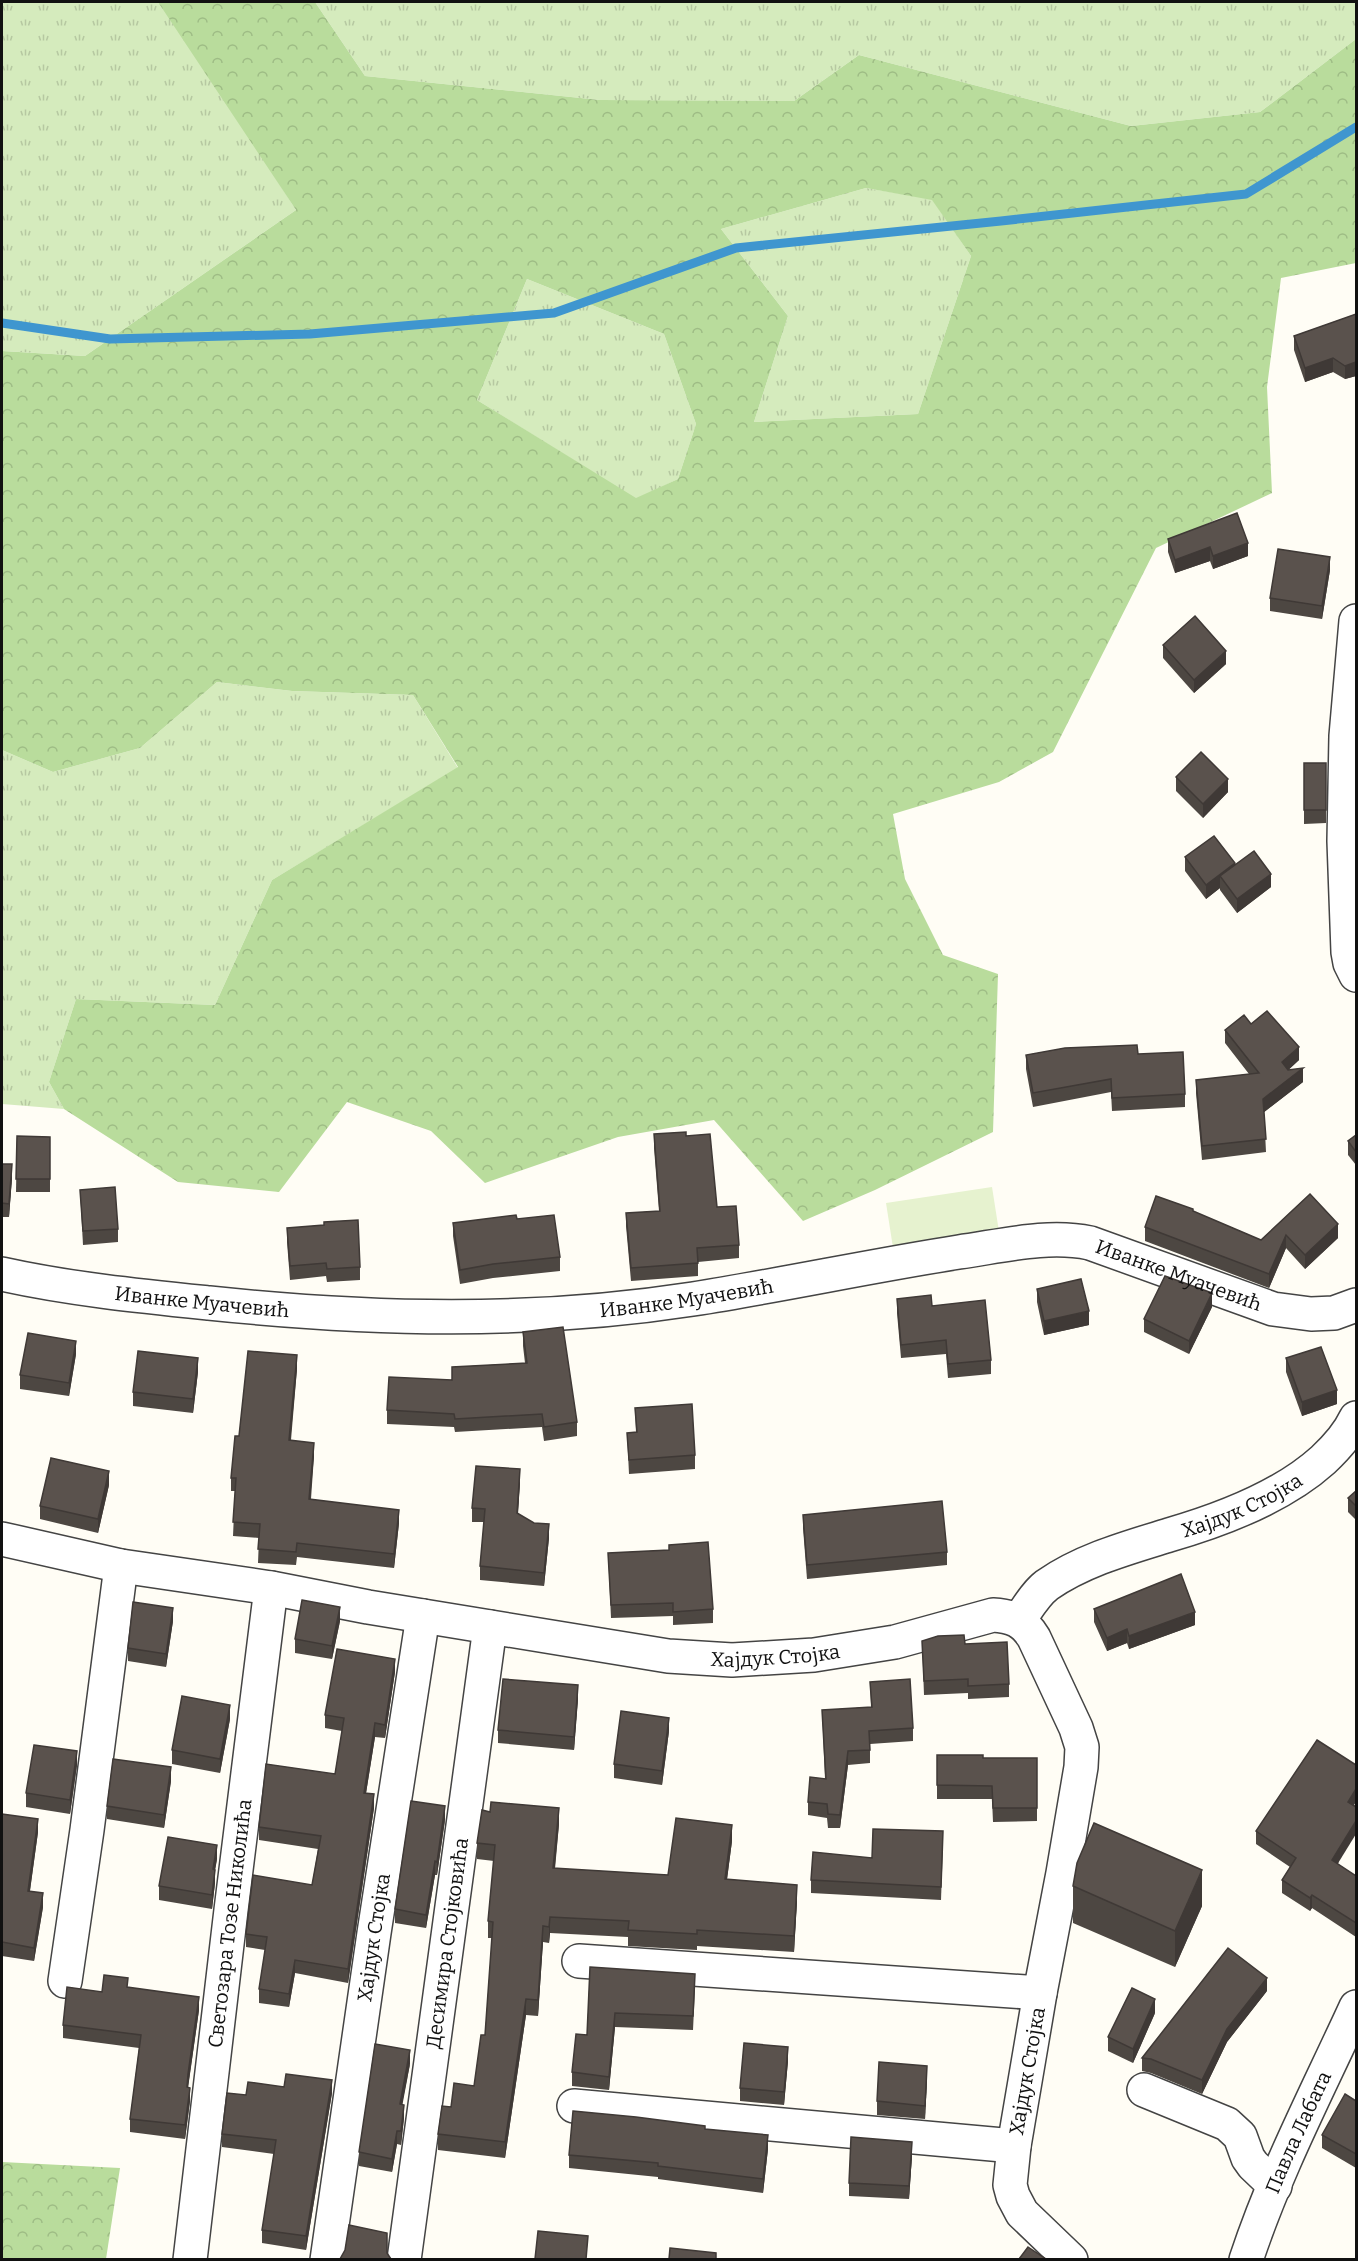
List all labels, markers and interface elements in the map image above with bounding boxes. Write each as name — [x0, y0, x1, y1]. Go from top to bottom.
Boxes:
street label: Иванке Муачевић — [1092, 1234, 1266, 1316]
street label: Иванке Муачевић — [599, 1273, 776, 1322]
street label: Иванке Муачевић — [113, 1281, 291, 1322]
street label: Хајдук Стојка — [1179, 1468, 1307, 1543]
street label: Хајдук Стојка — [710, 1639, 842, 1672]
street label: Светозара Тозе Николића — [203, 1798, 257, 2049]
street label: Десимира Стојковића — [421, 1836, 473, 2050]
street label: Хајдук Стојка — [352, 1871, 395, 2003]
street label: Хајдук Стојка — [1004, 2005, 1050, 2137]
street label: Павла Лабата — [1260, 2067, 1336, 2197]

